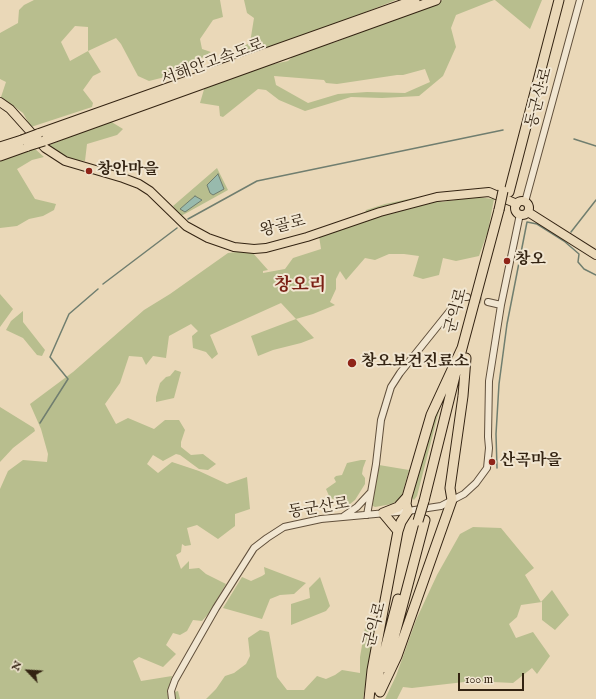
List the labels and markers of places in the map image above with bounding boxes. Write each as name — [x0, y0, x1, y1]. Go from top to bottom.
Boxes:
place label: 창안마을 — [97, 161, 159, 181]
marker: 창안마을 — [84, 166, 94, 176]
place label: 창오 — [515, 251, 546, 271]
marker: 창오 — [502, 256, 512, 266]
place label: 창오보건진료소 — [361, 353, 469, 373]
marker: 창오보건진료소 — [346, 357, 358, 369]
place label: 산곡마을 — [500, 452, 562, 472]
marker: 산곡마을 — [487, 457, 497, 467]

